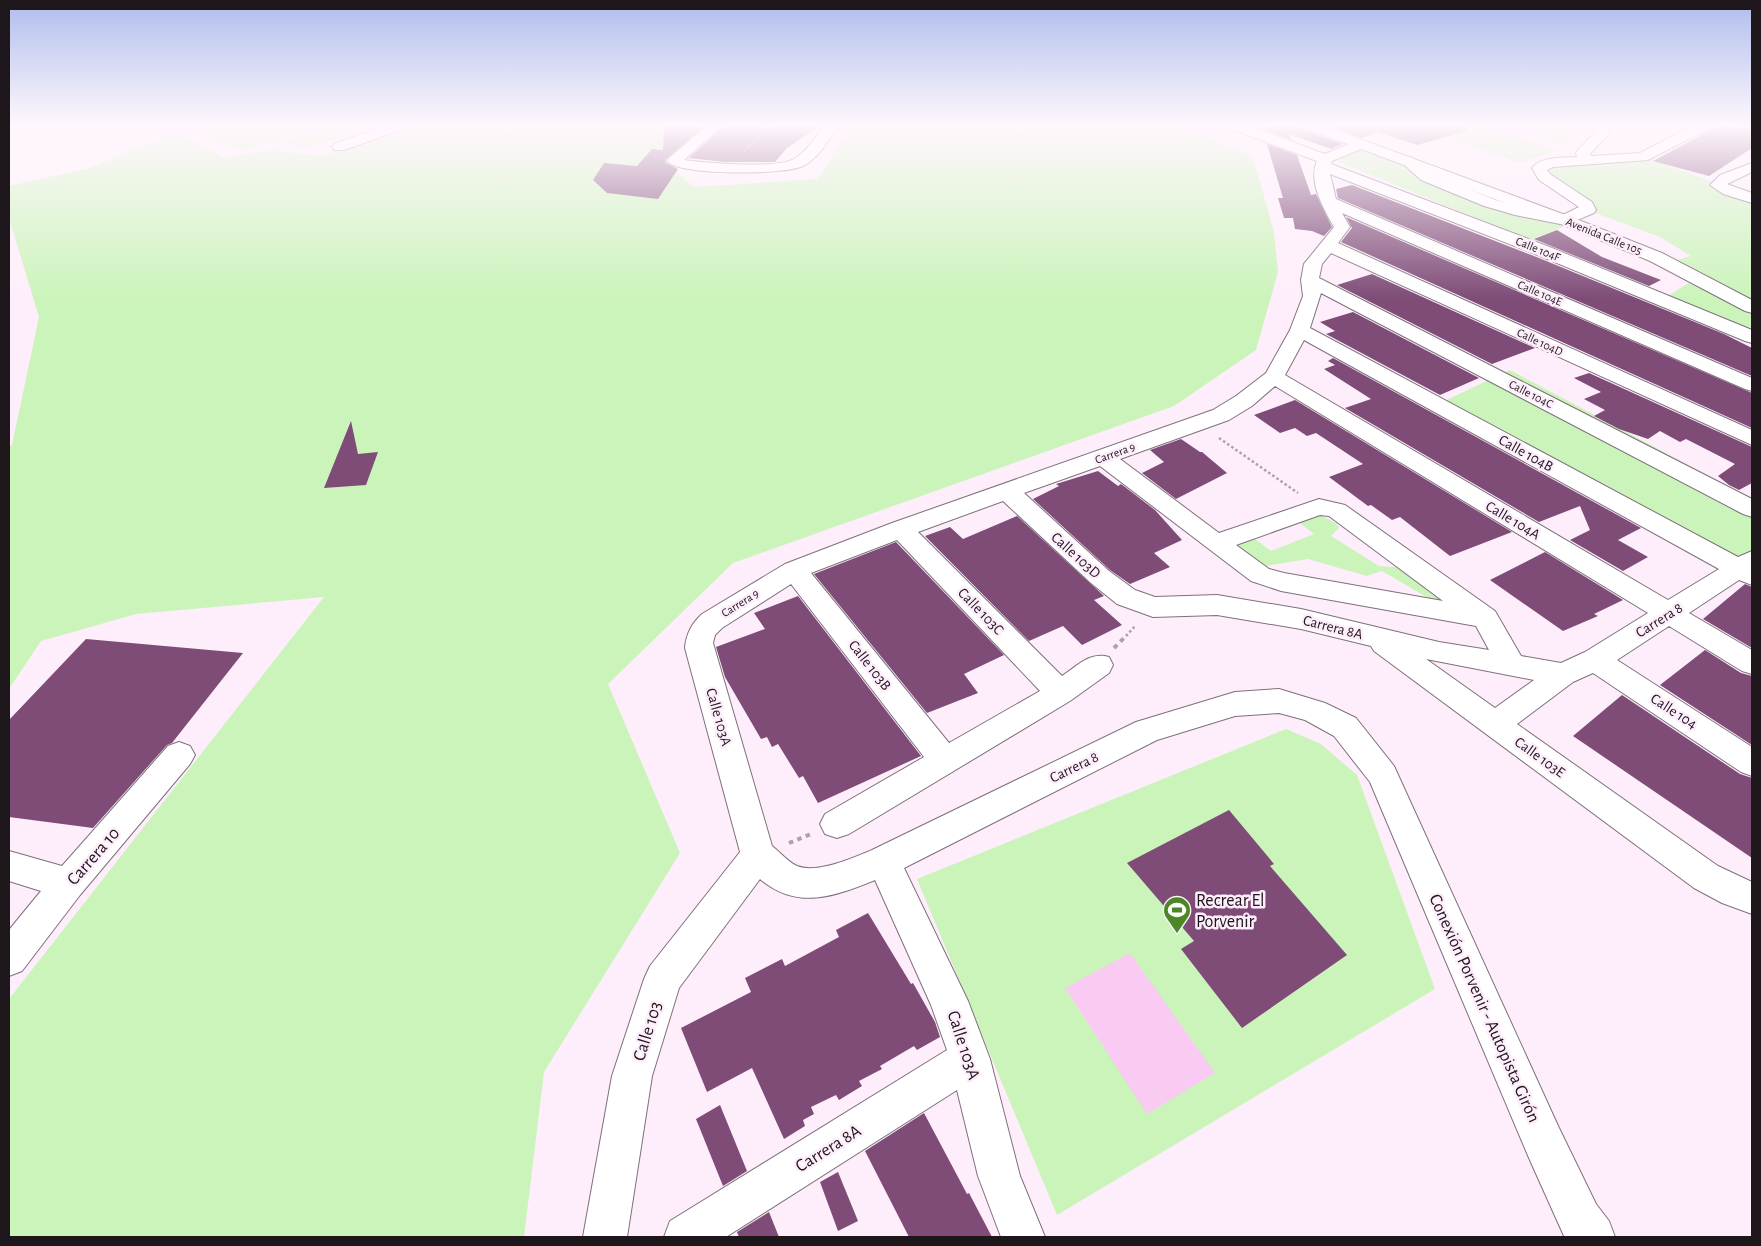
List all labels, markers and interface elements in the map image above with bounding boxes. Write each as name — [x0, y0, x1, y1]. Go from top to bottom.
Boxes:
street label: Avenida Calle 105 — [1564, 215, 1644, 257]
street label: Calle 104F — [1514, 235, 1563, 264]
street label: Calle 104E — [1516, 278, 1564, 308]
street label: Calle 104D — [1515, 326, 1565, 358]
street label: Calle 104C — [1507, 378, 1555, 410]
street label: Calle 104B — [1496, 432, 1556, 475]
street label: Carrera 9 — [1093, 440, 1137, 466]
street label: Calle 104A — [1483, 498, 1543, 543]
street label: Calle 103D — [1048, 530, 1103, 581]
street label: Calle 103C — [955, 585, 1007, 638]
street label: Carrera 9 — [719, 587, 761, 619]
street label: Carrera 8 — [1633, 600, 1685, 641]
street label: Carrera 8A — [1301, 613, 1365, 642]
street label: Calle 103B — [846, 637, 894, 693]
street label: Calle 103A — [703, 686, 734, 748]
street label: Calle 104 — [1648, 691, 1700, 732]
street label: Calle 103E — [1512, 734, 1568, 781]
street label: Carrera 8 — [1047, 749, 1101, 786]
street label: Carrera 10 — [64, 824, 124, 889]
place label: Recrear El Porvenir — [1196, 892, 1265, 931]
street label: Conexión Porvenir - Autopista Girón — [1425, 892, 1543, 1125]
sports icon: Recrear El Porvenir — [1162, 895, 1192, 934]
street label: Calle 103 — [630, 1000, 665, 1063]
street label: Calle 103A — [943, 1009, 983, 1083]
street label: Carrera 8A — [793, 1121, 865, 1176]

